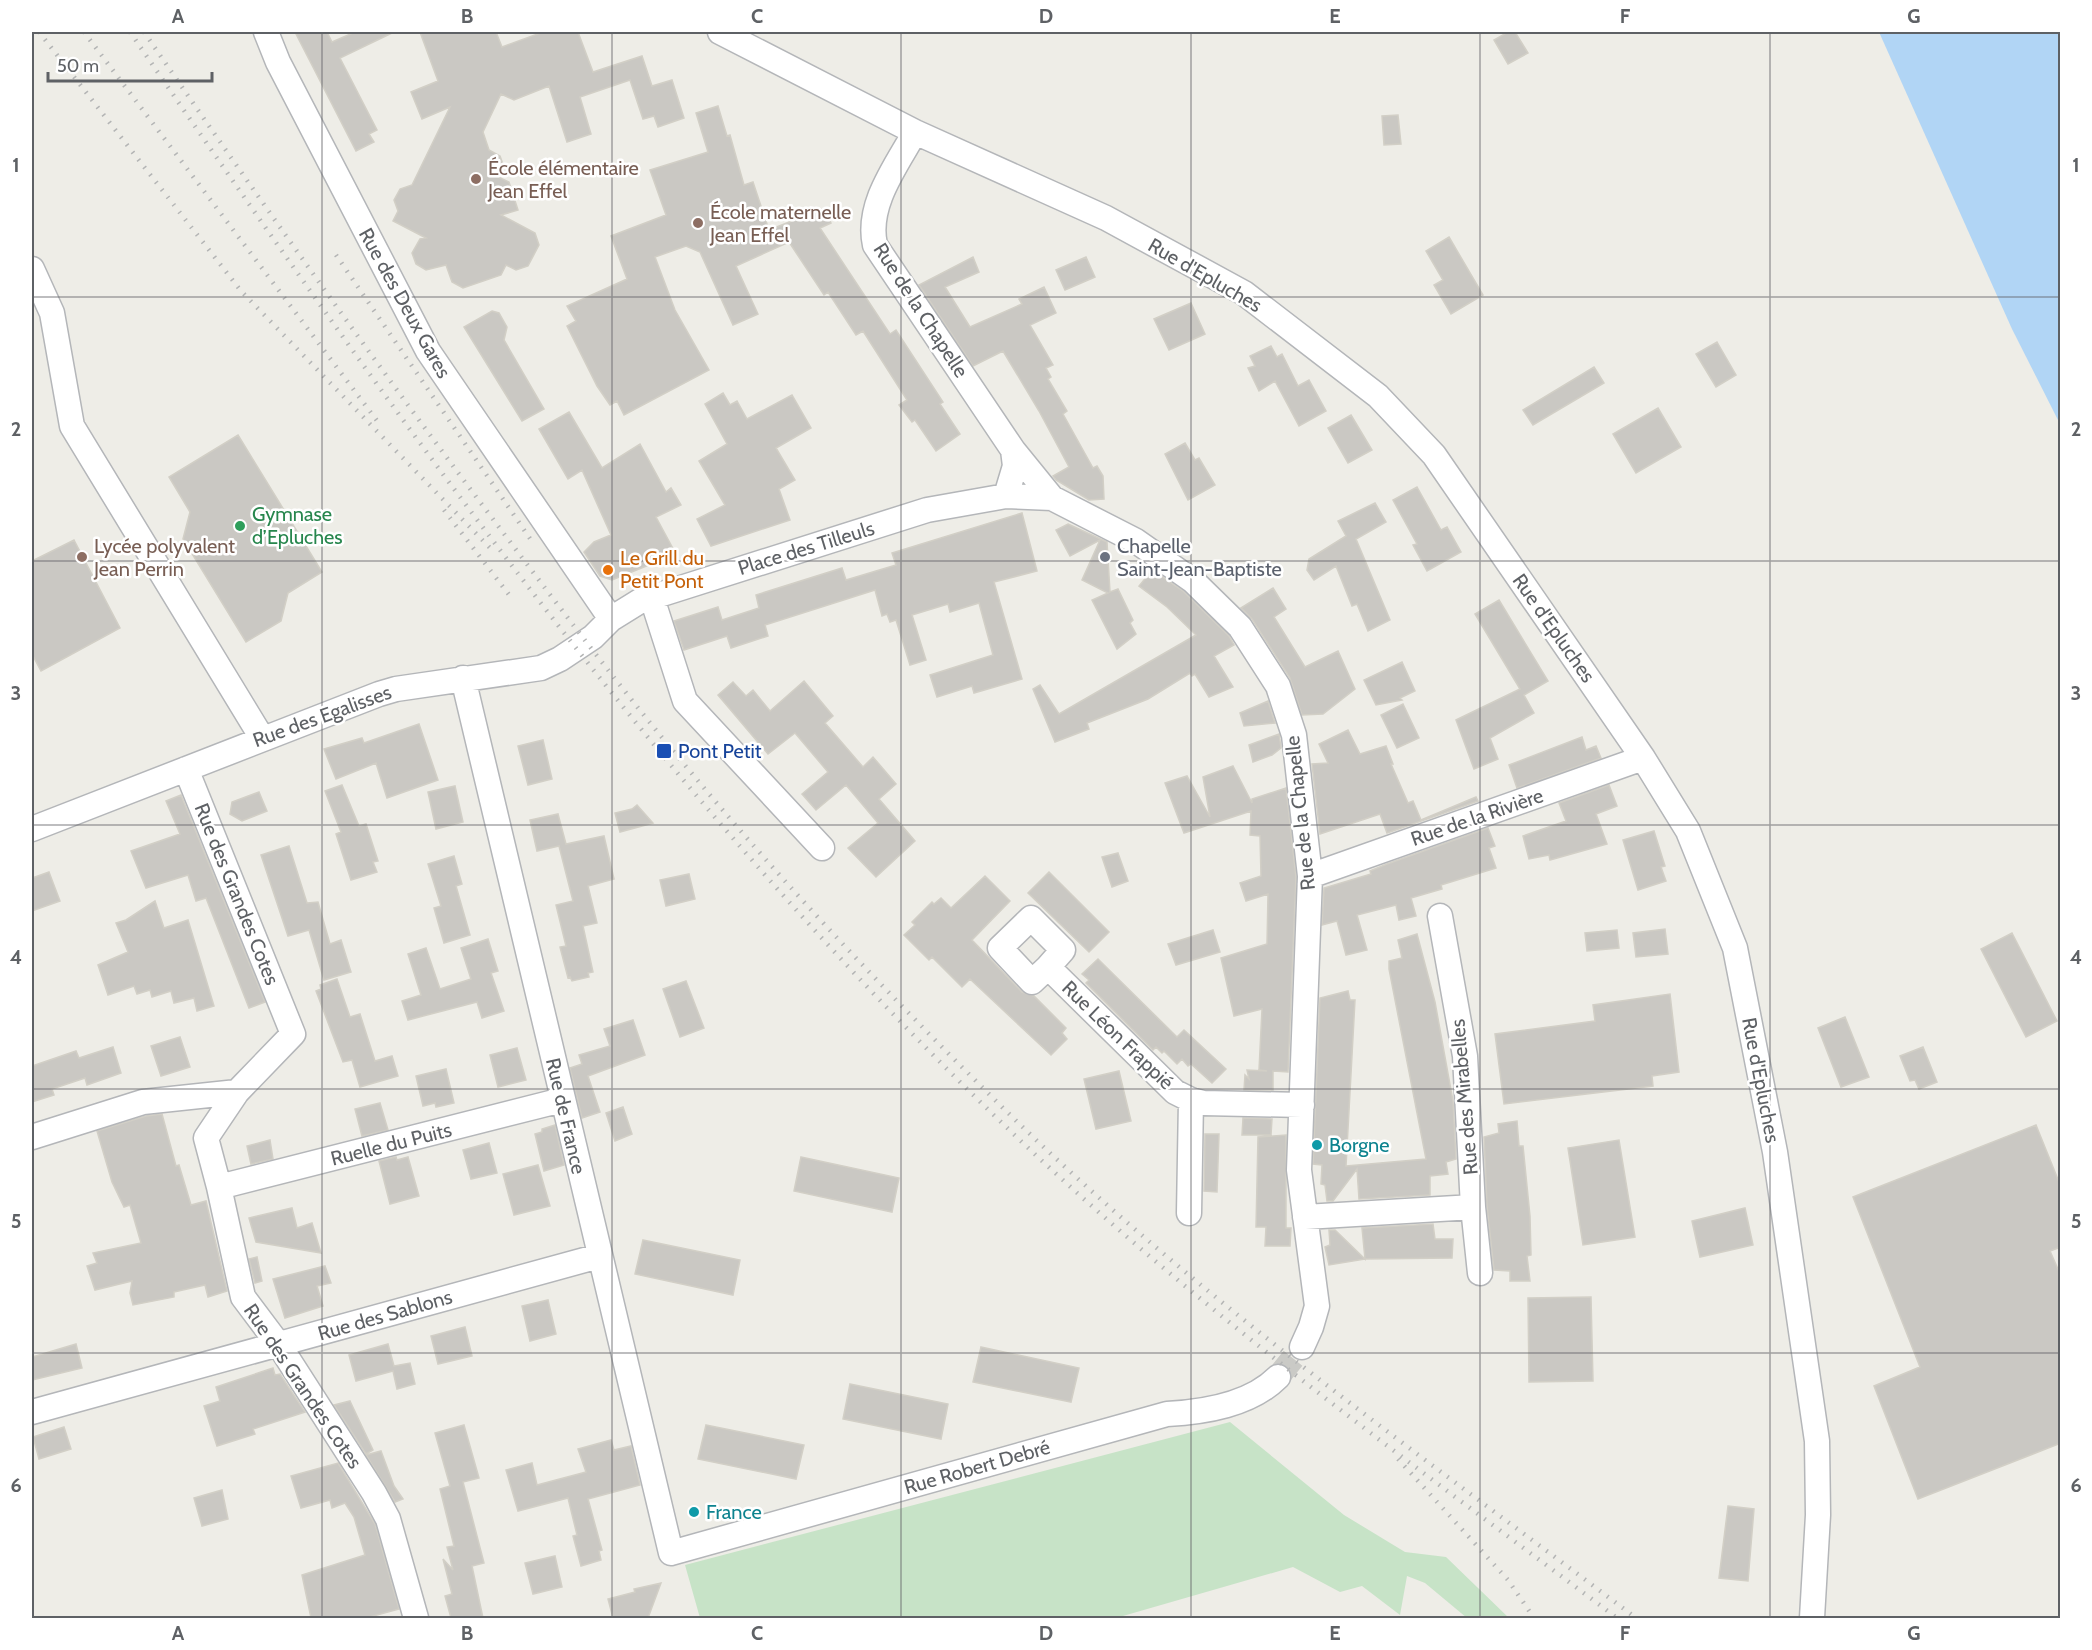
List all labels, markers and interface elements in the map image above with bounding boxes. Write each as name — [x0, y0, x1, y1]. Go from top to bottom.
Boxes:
text: A — [172, 4, 185, 28]
text: B — [461, 4, 473, 28]
text: C — [751, 4, 763, 28]
text: D — [1039, 4, 1053, 28]
text: E — [1329, 4, 1341, 28]
text: F — [1620, 4, 1631, 28]
text: G — [1907, 4, 1921, 28]
scale bar — [48, 45, 212, 83]
text: 50 m — [57, 55, 99, 77]
text: 1 — [12, 153, 20, 177]
text: 1 — [2072, 153, 2080, 177]
place label: École élémentaire Jean Effel — [487, 156, 639, 203]
marker: École élémentaire Jean Effel — [469, 172, 483, 186]
place label: École maternelle Jean Effel — [709, 200, 851, 247]
marker: École maternelle Jean Effel — [691, 216, 705, 230]
street label: Rue des Deux Gares — [354, 224, 456, 382]
street label: Rue d'Epluches — [1144, 233, 1266, 317]
street label: Rue de la Chapelle — [869, 238, 973, 382]
text: 2 — [11, 417, 21, 441]
text: 2 — [2071, 417, 2081, 441]
place label: Gymnase d’Epluches — [252, 502, 343, 549]
street label: Place des Tilleuls — [735, 516, 877, 580]
marker: Gymnase d’Epluches — [233, 519, 247, 533]
place label: Lycée polyvalent Jean Perrin — [93, 534, 235, 581]
place label: Chapelle Saint-Jean-Baptiste — [1117, 534, 1282, 581]
place label: Le Grill du Petit Pont — [620, 546, 704, 593]
marker: Lycée polyvalent Jean Perrin — [75, 550, 89, 564]
marker: Chapelle Saint-Jean-Baptiste — [1098, 550, 1112, 564]
marker: Le Grill du Petit Pont — [601, 563, 615, 577]
street label: Rue d'Epluches — [1508, 569, 1600, 687]
street label: Rue des Egalisses — [250, 680, 394, 752]
text: 3 — [11, 681, 21, 705]
text: 3 — [2071, 681, 2081, 705]
street label: Rue de la Chapelle — [1280, 734, 1320, 892]
place label: Pont Petit — [678, 739, 762, 763]
marker: Pont Petit — [655, 742, 673, 760]
street label: Rue de la Rivière — [1408, 783, 1546, 851]
street label: Rue des Grandes Cotes — [190, 800, 284, 988]
text: 4 — [10, 945, 22, 969]
text: 4 — [2070, 945, 2082, 969]
street label: Rue Léon Frappié — [1057, 976, 1179, 1094]
street label: Rue d'Epluches — [1737, 1015, 1785, 1145]
street label: Rue des Mirabelles — [1445, 1018, 1483, 1176]
street label: Rue de France — [541, 1056, 591, 1176]
street label: Ruelle du Puits — [328, 1117, 454, 1171]
place label: Borgne — [1329, 1133, 1390, 1157]
marker: Borgne — [1310, 1138, 1324, 1152]
text: 5 — [11, 1209, 21, 1233]
text: 5 — [2071, 1209, 2081, 1233]
street label: Rue des Sablons — [315, 1284, 455, 1346]
street label: Rue des Grandes Cotes — [239, 1299, 367, 1473]
street label: Rue Robert Debré — [901, 1435, 1053, 1499]
text: 6 — [10, 1473, 22, 1497]
text: 6 — [2070, 1473, 2082, 1497]
place label: France — [706, 1500, 762, 1524]
marker: France — [687, 1505, 701, 1519]
text: A — [172, 1621, 185, 1645]
text: B — [461, 1621, 473, 1645]
text: C — [751, 1621, 763, 1645]
text: D — [1039, 1621, 1053, 1645]
text: E — [1329, 1621, 1341, 1645]
text: F — [1620, 1621, 1631, 1645]
text: G — [1907, 1621, 1921, 1645]

